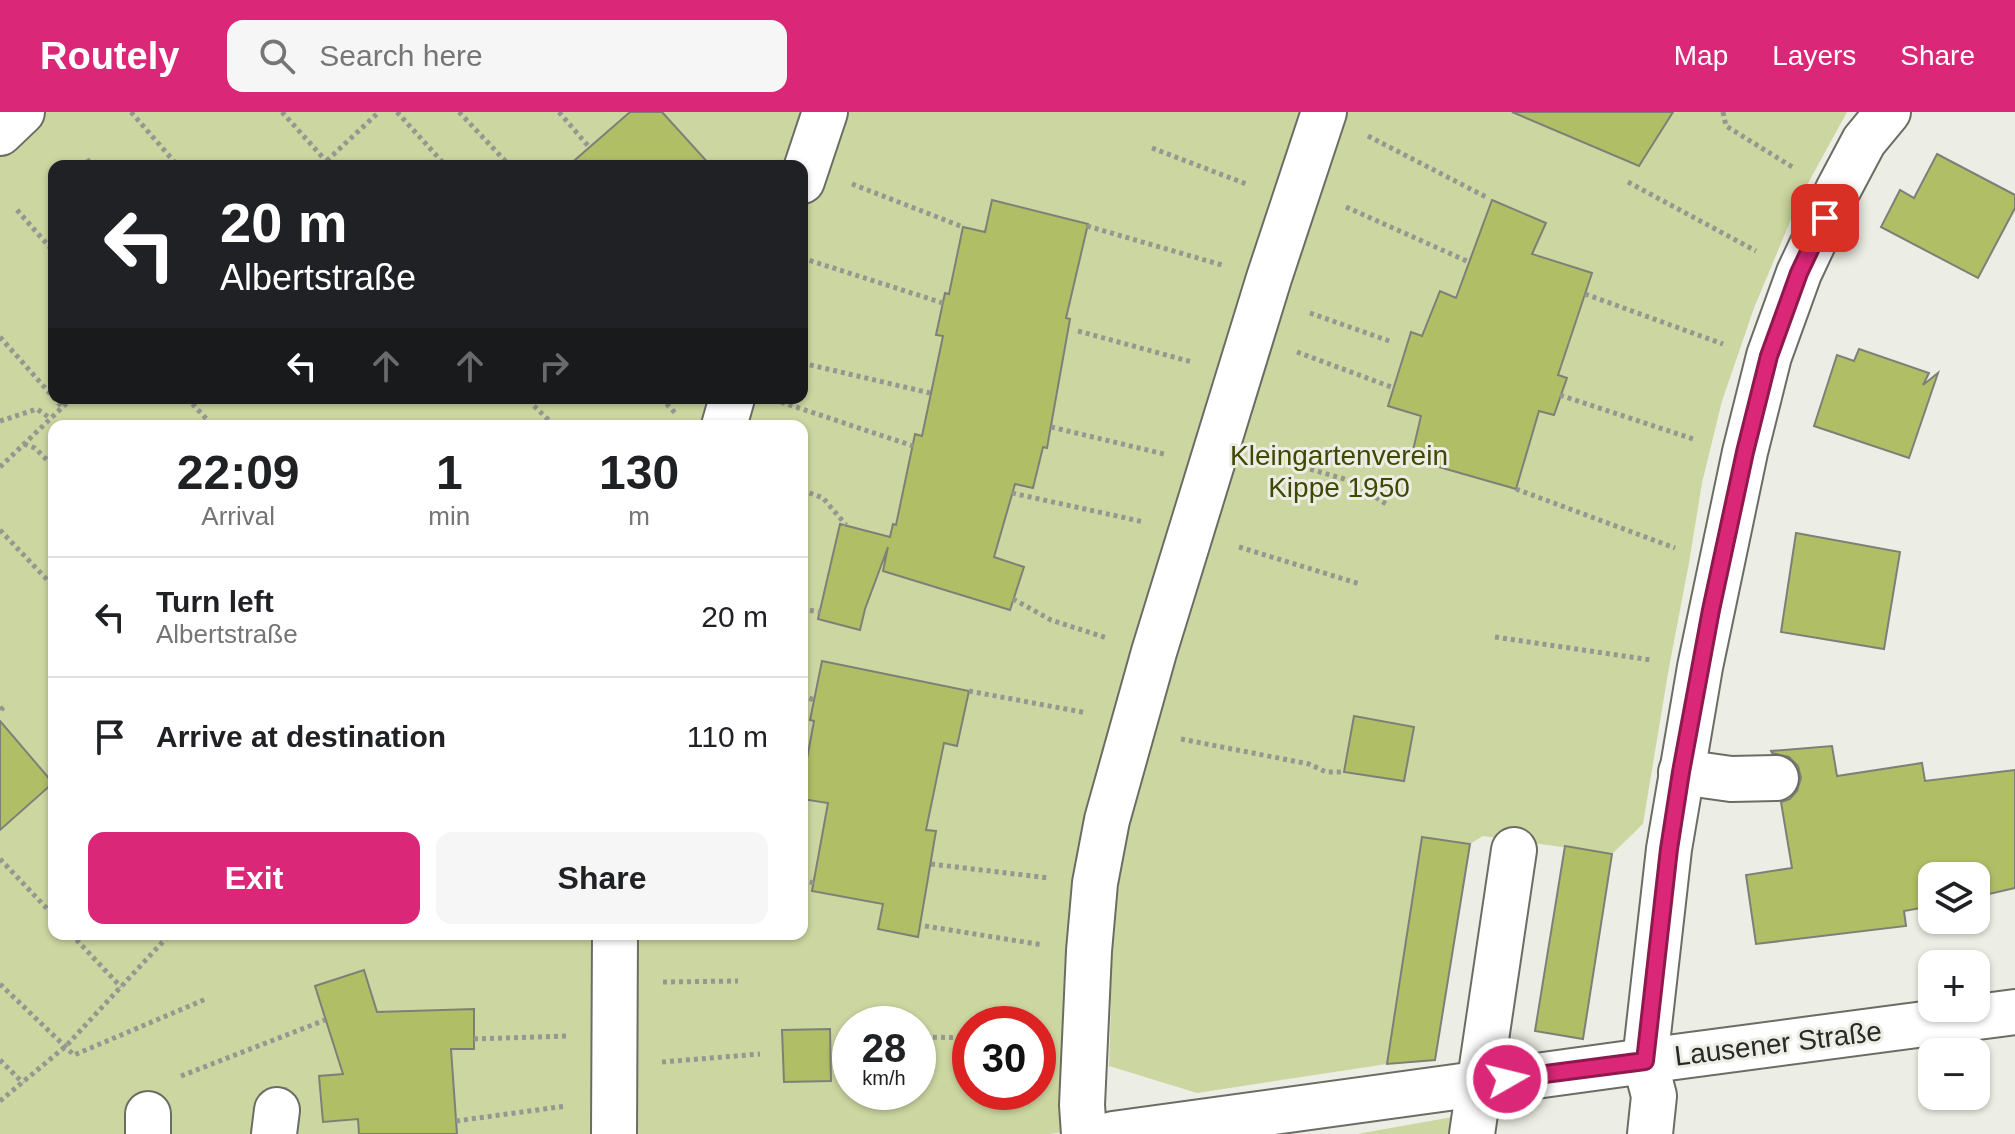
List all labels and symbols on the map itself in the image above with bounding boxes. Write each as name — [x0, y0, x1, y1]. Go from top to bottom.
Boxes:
pin — [1791, 184, 1859, 252]
park label: Kleingartenverein Kippe 1950 — [1230, 440, 1448, 503]
speed limit sign: 30 — [952, 1006, 1056, 1110]
street label: Lausener Straße — [1673, 1015, 1883, 1072]
position arrow — [1465, 1037, 1549, 1121]

